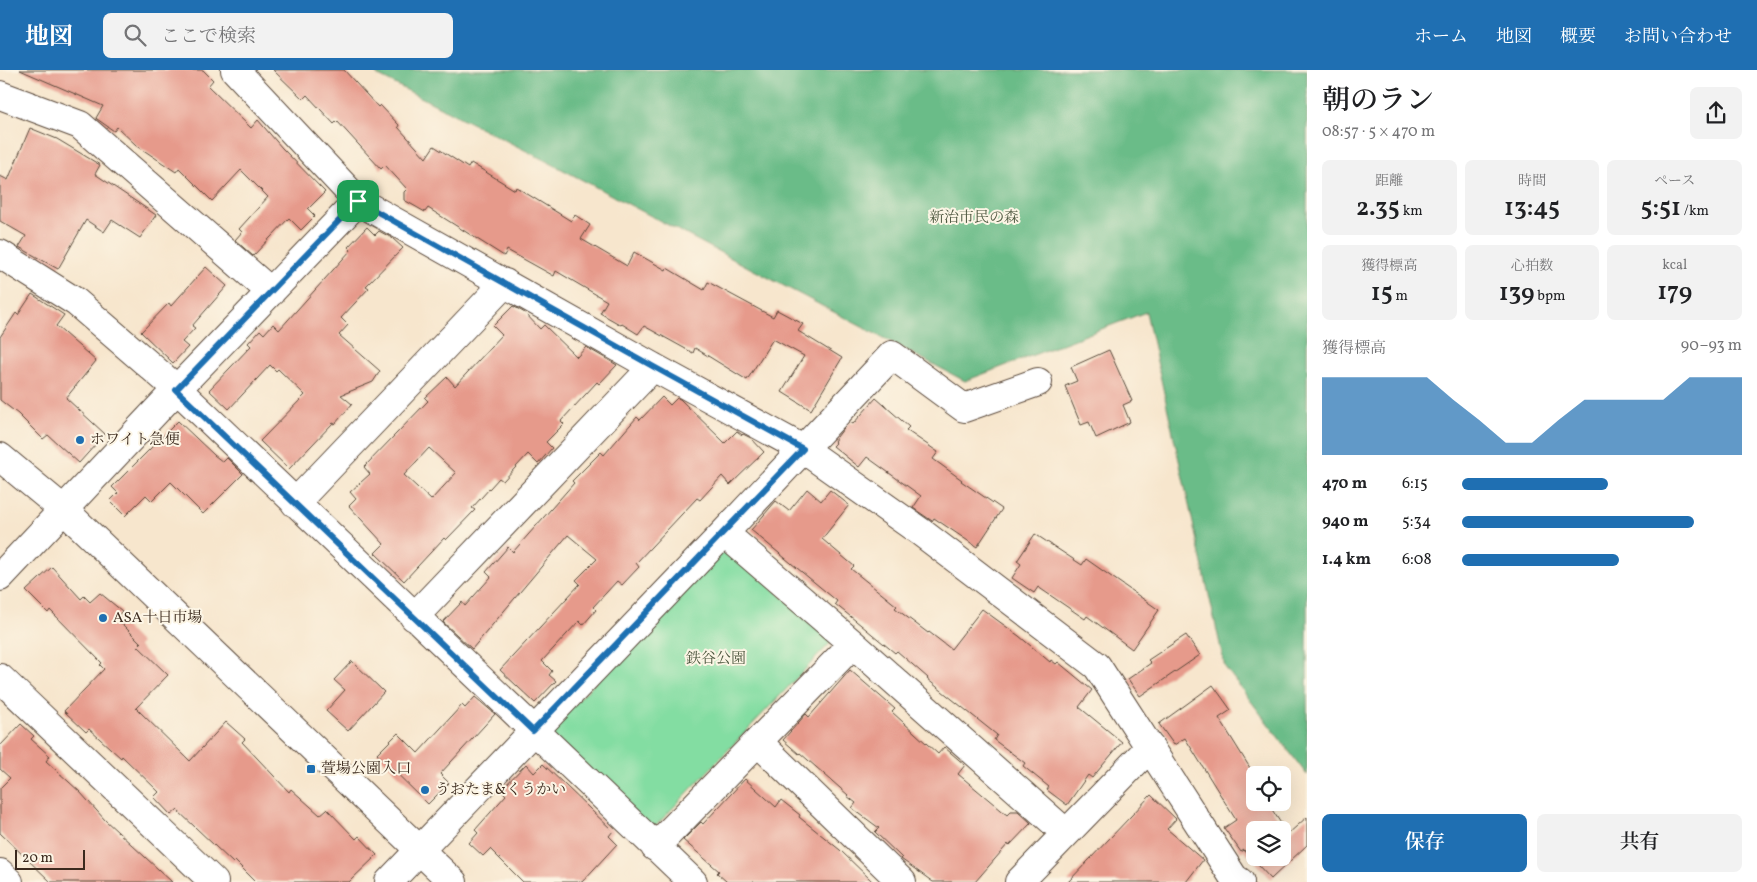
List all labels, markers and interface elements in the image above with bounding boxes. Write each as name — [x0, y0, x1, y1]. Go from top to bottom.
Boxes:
search box — [103, 13, 453, 58]
text: 地図 — [25, 21, 73, 55]
icon: search — [121, 21, 149, 49]
text: ここで検索 — [161, 24, 256, 50]
text: ホーム — [1414, 25, 1468, 50]
text: 地図 — [1496, 25, 1532, 50]
text: 概要 — [1560, 25, 1596, 50]
text: お問い合わせ — [1624, 25, 1732, 50]
text: 朝のラン — [1322, 82, 1434, 121]
button: share — [1690, 87, 1742, 139]
text: 08:57 · 5 × 470 m — [1322, 121, 1435, 143]
text: 距離 — [1375, 172, 1403, 191]
text: 時間 — [1518, 172, 1546, 191]
text: ペース — [1654, 172, 1695, 191]
pin — [337, 180, 379, 222]
icon: arrive — [344, 187, 372, 215]
text: 2.35 — [1356, 191, 1400, 226]
text: 13:45 — [1504, 191, 1560, 226]
text: 5:51 — [1640, 191, 1681, 226]
text: km — [1400, 202, 1423, 221]
text: /km — [1681, 202, 1709, 221]
park label: 新治市民の森 — [929, 208, 1019, 229]
text: kcal — [1662, 256, 1687, 275]
text: 獲得標高 — [1361, 257, 1417, 276]
text: 心拍数 — [1511, 257, 1553, 276]
text: 179 — [1657, 275, 1692, 310]
text: 15 — [1371, 276, 1393, 311]
text: 139 — [1499, 276, 1534, 311]
text: m — [1393, 287, 1408, 306]
text: bpm — [1534, 287, 1565, 306]
text: 90–93 m — [1681, 335, 1742, 357]
text: 獲得標高 — [1322, 338, 1386, 360]
place label: ホワイト急便 — [90, 430, 180, 451]
marker: ホワイト急便 — [74, 434, 86, 446]
text: 470 m — [1322, 473, 1367, 495]
text: 6:15 — [1402, 473, 1428, 495]
text: 940 m — [1322, 511, 1368, 533]
text: 5:34 — [1402, 511, 1431, 533]
text: 1.4 km — [1322, 549, 1371, 571]
text: 6:08 — [1402, 549, 1432, 571]
place label: ASA十日市場 — [113, 608, 202, 629]
marker: ASA十日市場 — [97, 612, 109, 624]
park label: 鉄谷公園 — [686, 649, 746, 670]
place label: 萱場公園入口 — [321, 759, 411, 780]
marker: 萱場公園入口 — [305, 763, 317, 775]
map controls — [1246, 766, 1291, 866]
button: locate — [1246, 766, 1291, 811]
place label: うおたま&くうかい — [435, 780, 566, 801]
marker: うおたま&くうかい — [419, 784, 431, 796]
button: 保存 — [1322, 814, 1527, 872]
button: 共有 — [1537, 814, 1742, 872]
button: layers — [1246, 821, 1291, 866]
scale bar — [15, 847, 85, 870]
text: 20 m — [22, 849, 53, 868]

